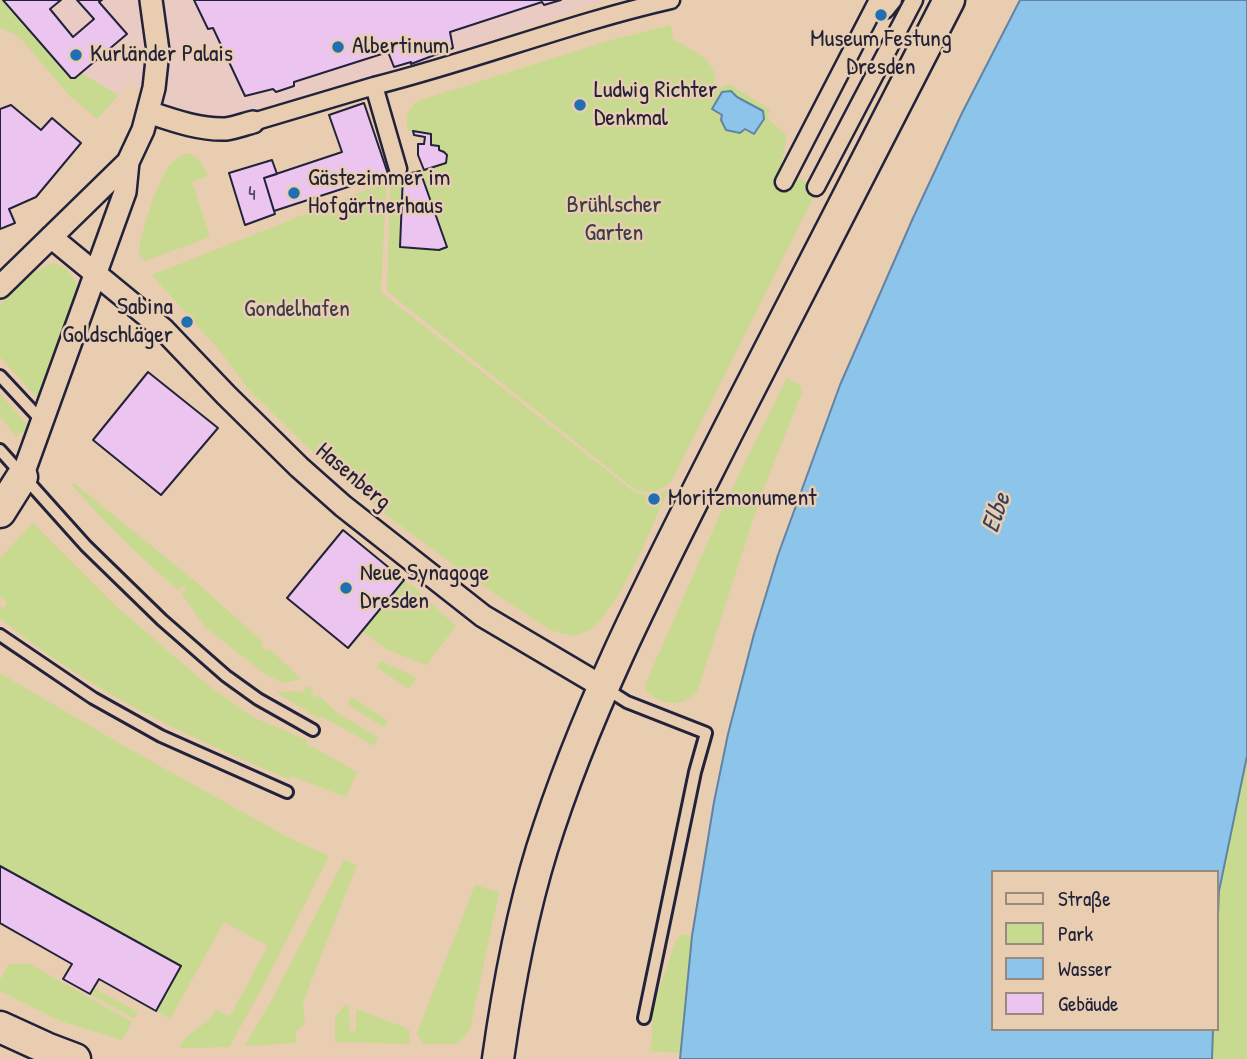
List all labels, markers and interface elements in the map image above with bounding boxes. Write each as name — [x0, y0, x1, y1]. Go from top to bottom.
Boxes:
marker: Museum Festung Dresden — [873, 7, 889, 23]
place label: Museum Festung Dresden — [810, 26, 952, 82]
place label: Albertinum — [352, 33, 449, 61]
marker: Albertinum — [330, 39, 346, 55]
place label: Kurländer Palais — [90, 41, 233, 69]
marker: Kurländer Palais — [68, 47, 84, 63]
place label: Ludwig Richter Denkmal — [594, 77, 717, 133]
marker: Ludwig Richter Denkmal — [572, 97, 588, 113]
place label: Gästezimmer im Hofgärtnerhaus — [308, 165, 450, 221]
house number: 4 — [248, 181, 256, 207]
marker: Gästezimmer im Hofgärtnerhaus — [286, 185, 302, 201]
park label: Brühlscher Garten — [567, 192, 661, 248]
place label: Sabina Goldschläger — [62, 294, 173, 350]
park label: Gondelhafen — [244, 296, 350, 324]
marker: Sabina Goldschläger — [179, 314, 195, 330]
street label: Hasenberg — [309, 437, 397, 517]
place label: Moritzmonument — [668, 485, 817, 513]
water label: Elbe — [976, 489, 1018, 537]
marker: Moritzmonument — [646, 491, 662, 507]
place label: Neue Synagoge Dresden — [360, 560, 489, 616]
marker: Neue Synagoge Dresden — [338, 580, 354, 596]
legend — [992, 870, 1219, 1031]
text: Straße — [1058, 884, 1111, 913]
text: Park — [1058, 919, 1093, 948]
text: Wasser — [1058, 954, 1112, 983]
text: Gebäude — [1058, 989, 1118, 1018]

